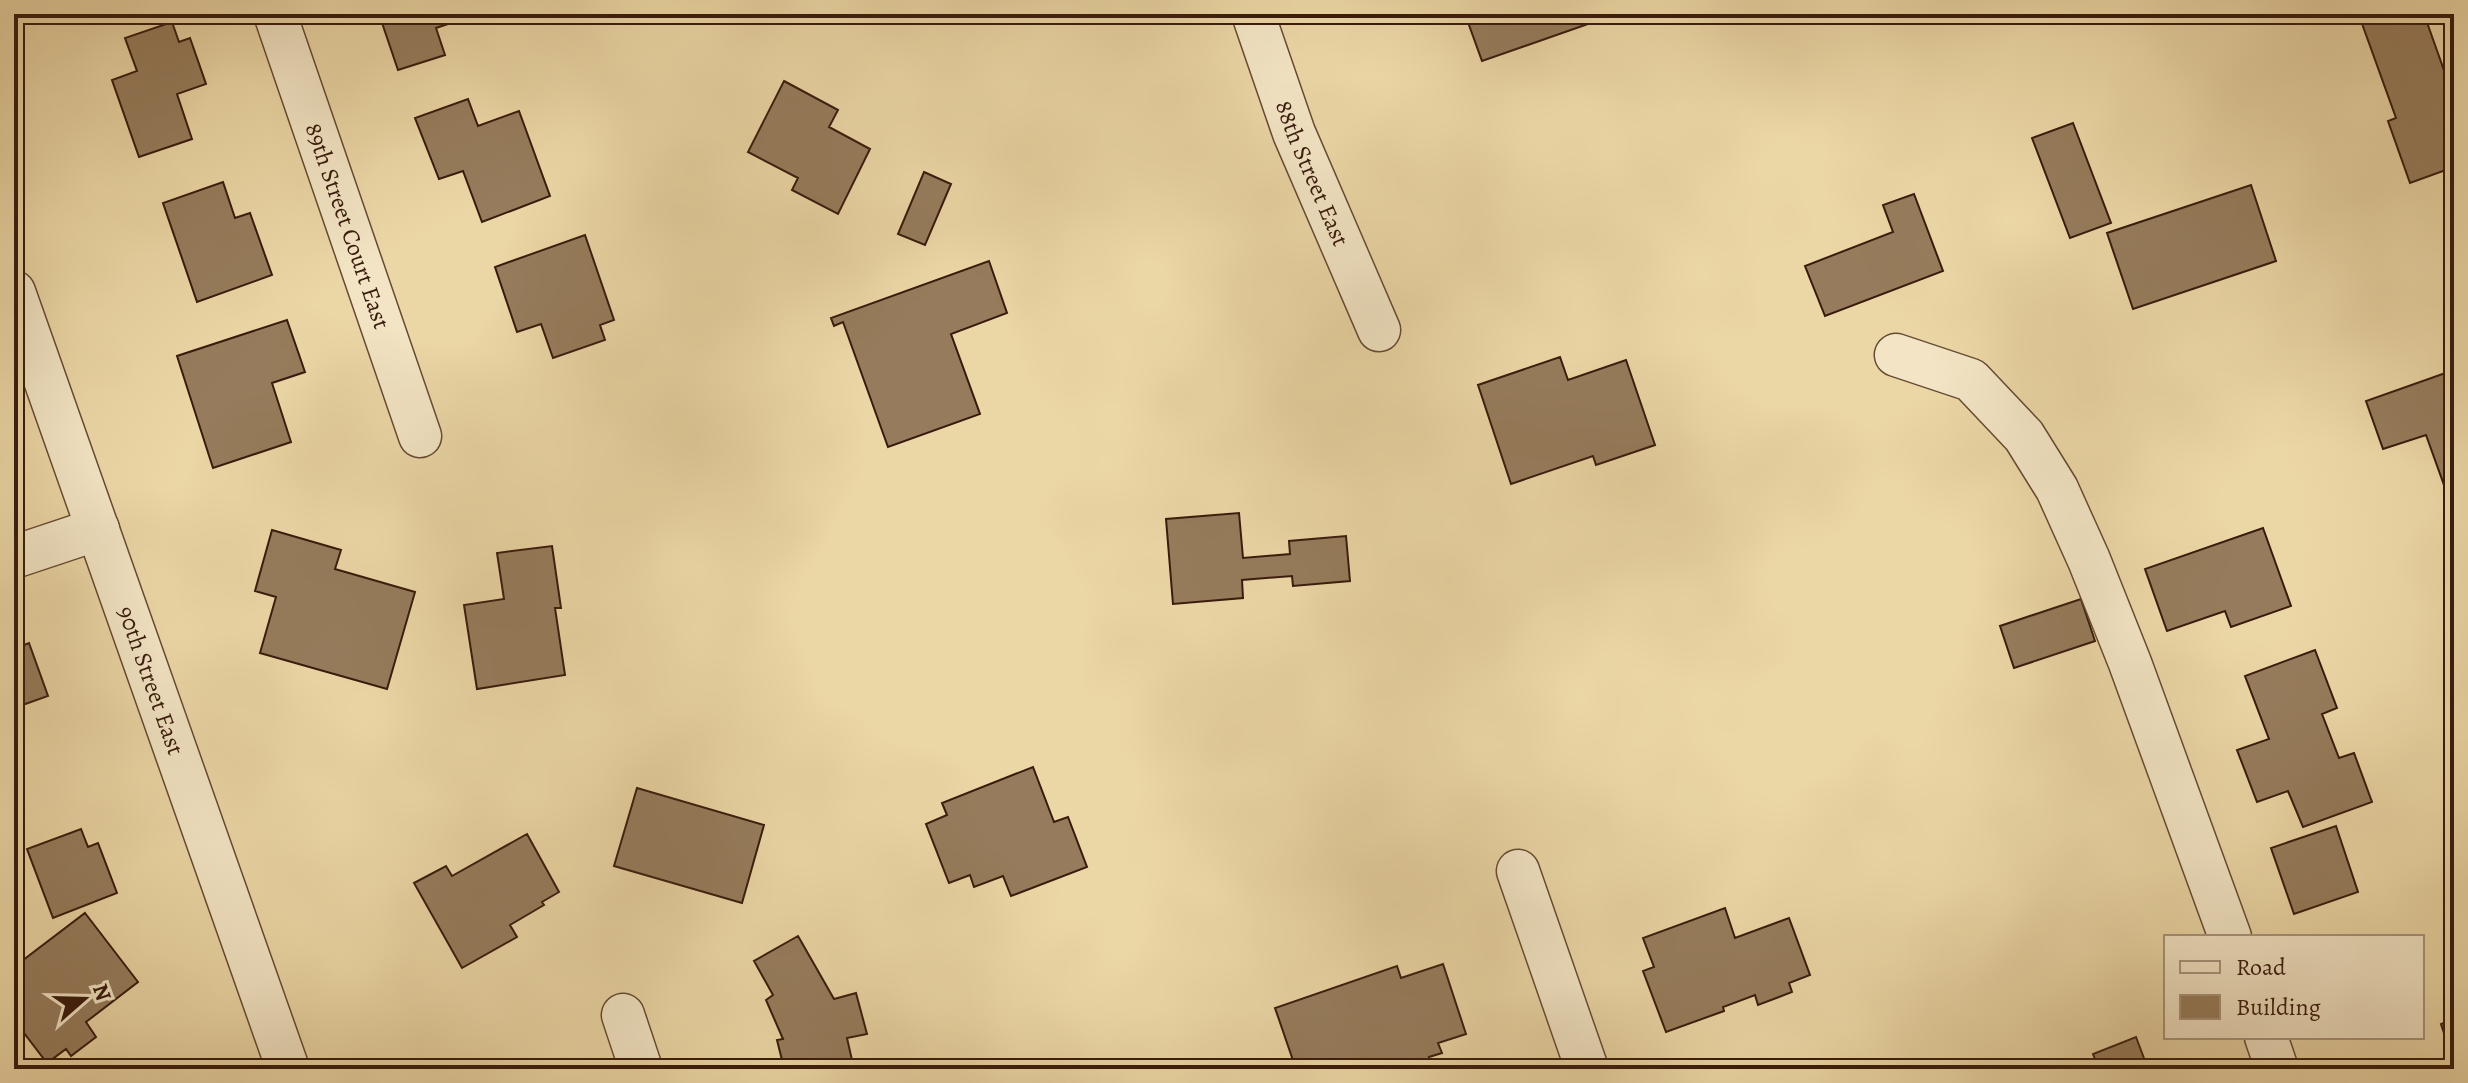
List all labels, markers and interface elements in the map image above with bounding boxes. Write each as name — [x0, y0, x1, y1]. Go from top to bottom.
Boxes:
street label: 88th Street East — [1268, 96, 1357, 251]
street label: 89th Street Court East — [298, 119, 398, 333]
street label: 90th Street East — [110, 602, 192, 759]
legend — [2164, 935, 2424, 1039]
text: Road — [2236, 951, 2286, 983]
north arrow — [44, 959, 124, 1039]
text: N — [85, 980, 119, 1005]
text: Building — [2236, 991, 2321, 1023]

